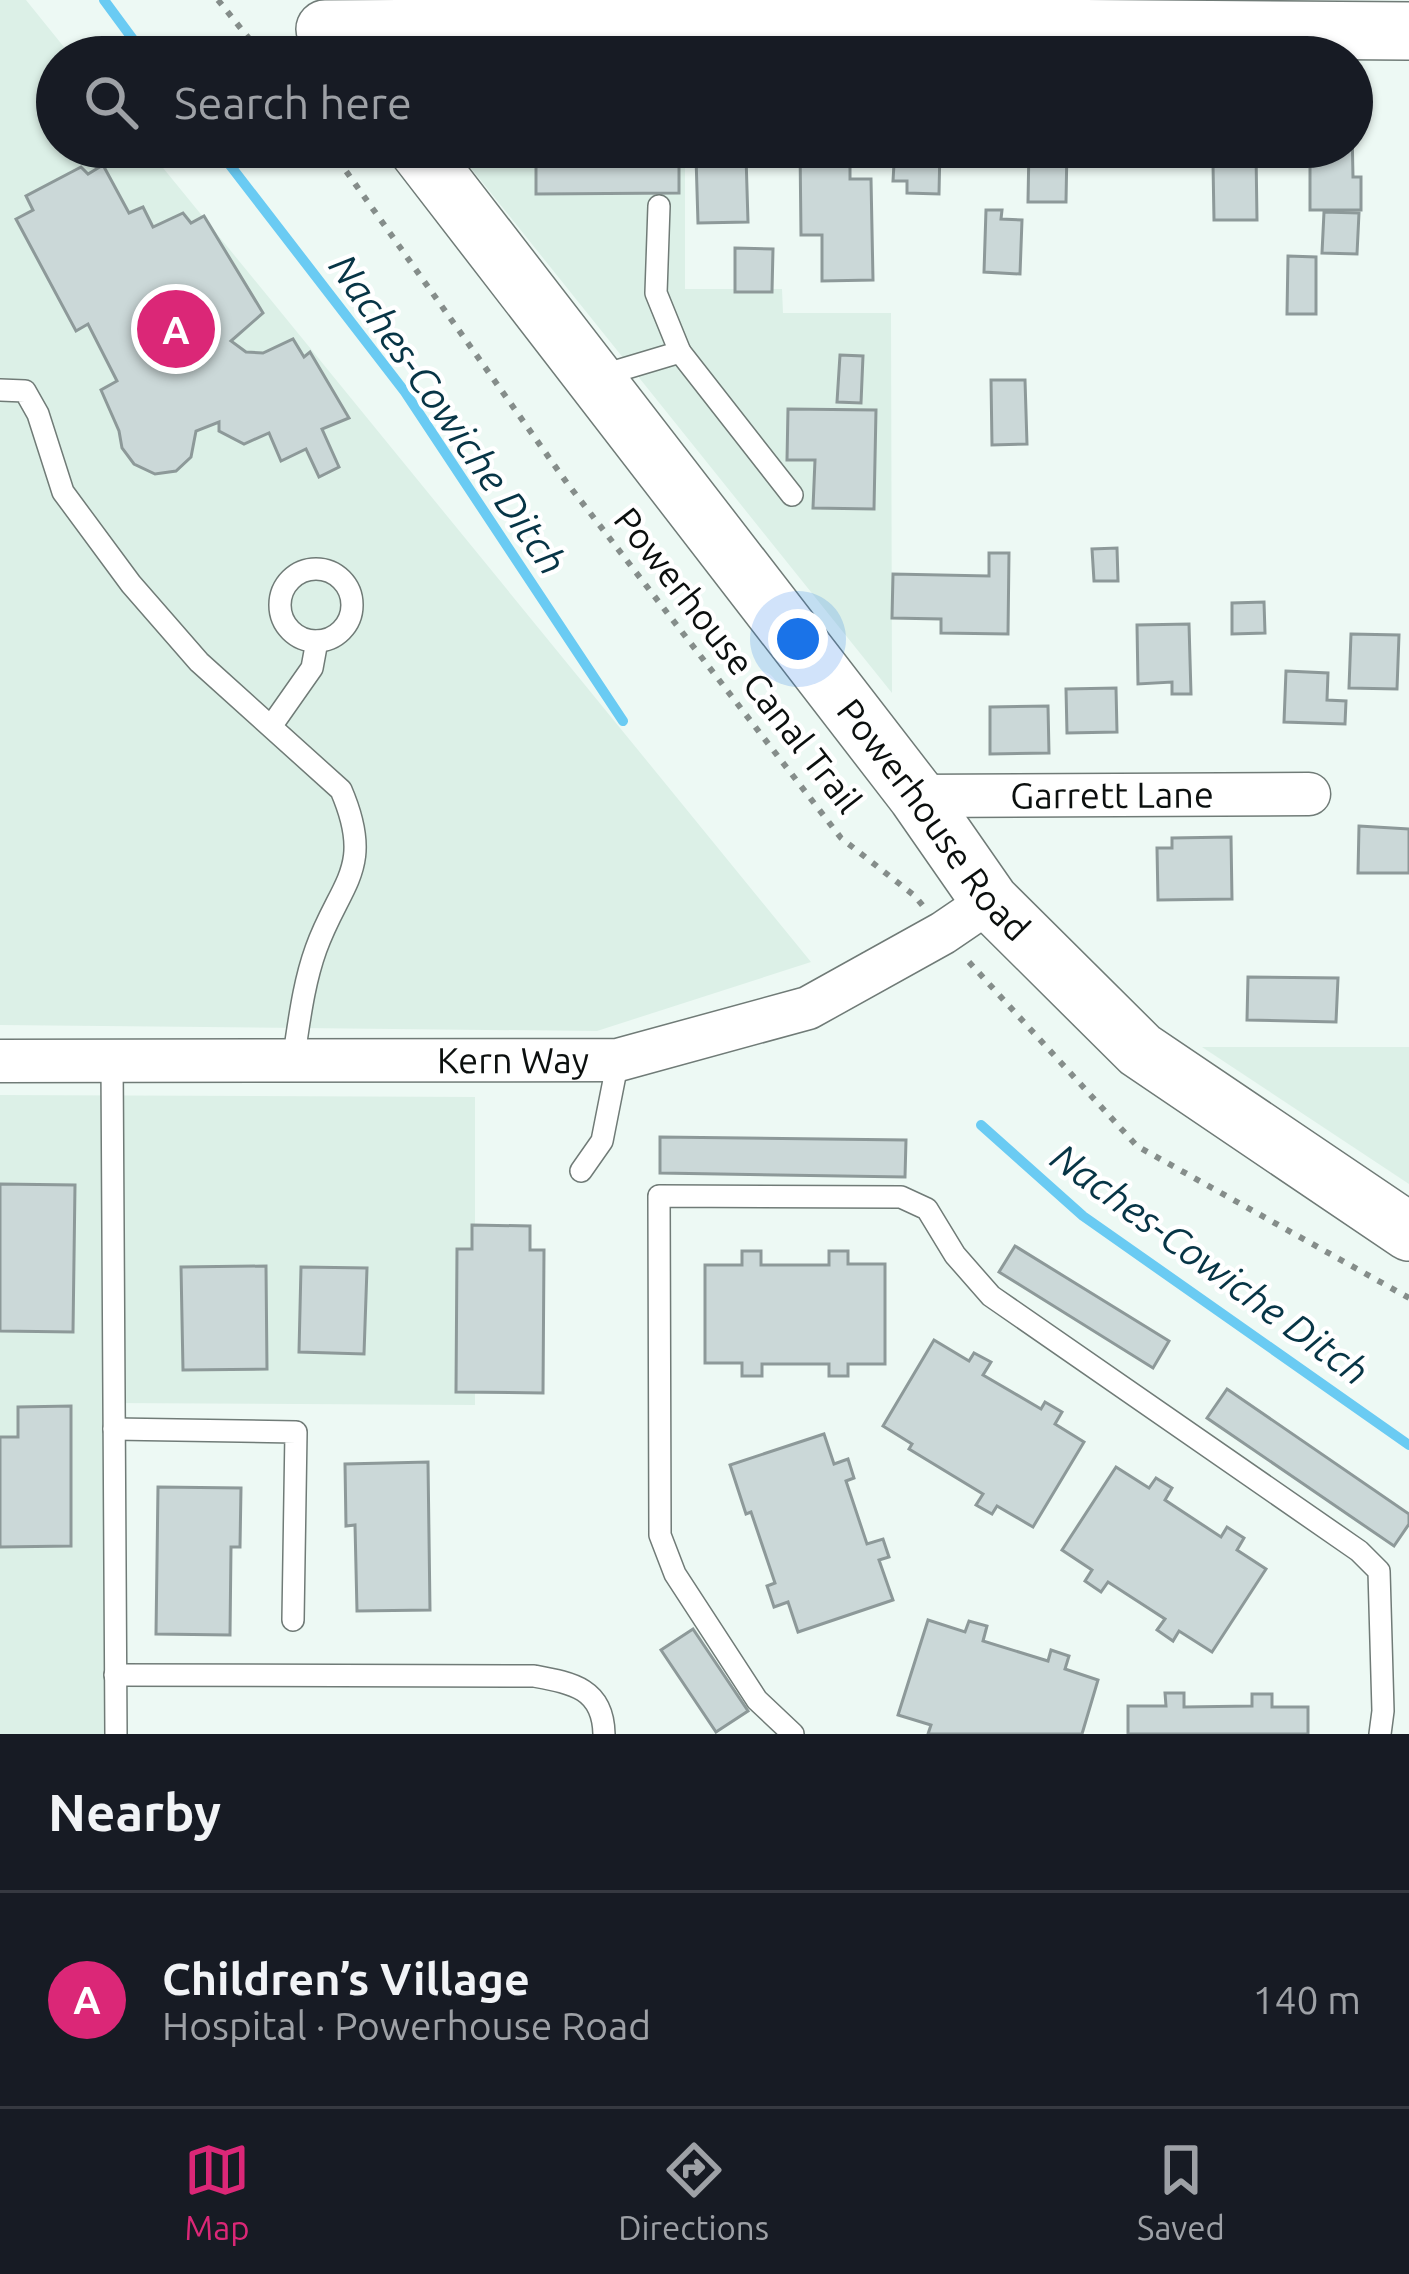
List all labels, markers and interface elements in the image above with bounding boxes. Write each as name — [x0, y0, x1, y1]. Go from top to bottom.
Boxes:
search box — [36, 36, 1373, 168]
icon: search — [78, 69, 144, 135]
text: Search here — [174, 77, 412, 128]
water label: Naches-Cowiche Ditch — [322, 245, 575, 582]
pin: A — [137, 284, 215, 374]
street label: Powerhouse Canal Trail — [607, 499, 870, 820]
your location — [768, 609, 828, 669]
street label: Powerhouse Road — [830, 690, 1039, 949]
street label: Garrett Lane — [1010, 773, 1214, 816]
street label: Kern Way — [437, 1039, 589, 1080]
water label: Naches-Cowiche Ditch — [1044, 1134, 1377, 1393]
text: Nearby — [48, 1783, 221, 1841]
text: Children’s Village — [162, 1953, 530, 2004]
text: A — [73, 1978, 101, 2021]
text: 140 m — [1252, 1978, 1361, 2021]
text: Hospital · Powerhouse Road — [162, 2004, 651, 2047]
tab: Map — [184, 2137, 250, 2246]
tab: Directions — [618, 2137, 769, 2246]
tab: Saved — [1137, 2137, 1225, 2246]

